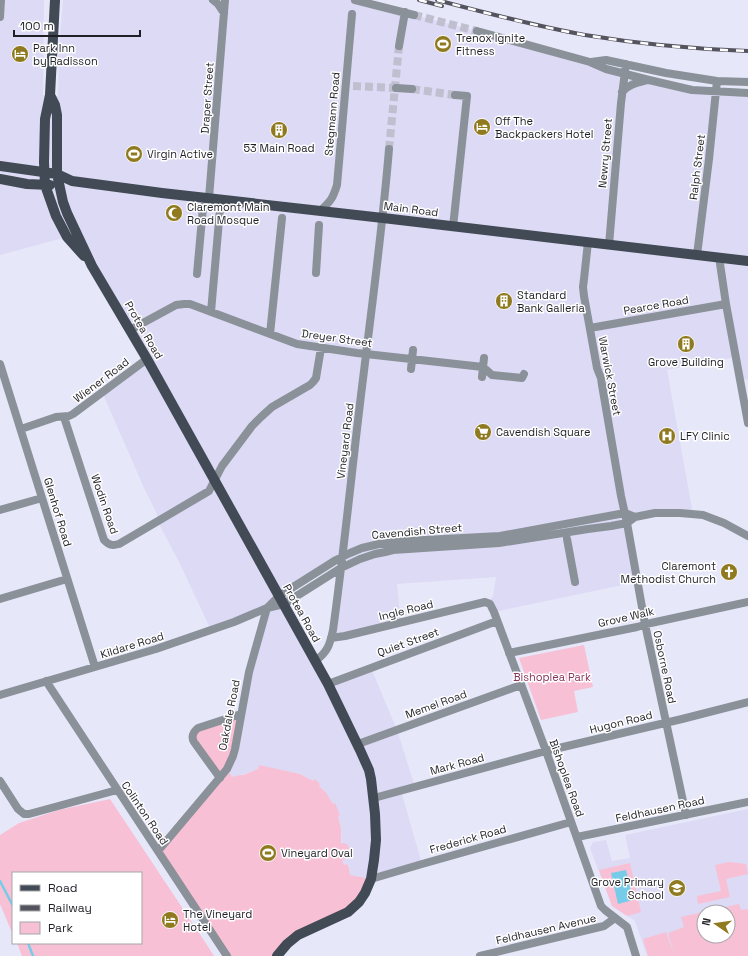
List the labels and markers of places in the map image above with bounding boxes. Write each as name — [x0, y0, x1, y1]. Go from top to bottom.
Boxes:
place label: Trenox Ignite Fitness — [456, 31, 525, 58]
sports icon: Trenox Ignite Fitness — [433, 34, 453, 54]
place label: Park Inn by Radisson — [33, 41, 98, 68]
hotel icon: Park Inn by Radisson — [10, 44, 30, 64]
place label: Off The Backpackers Hotel — [495, 114, 593, 141]
hotel icon: Off The Backpackers Hotel — [472, 117, 492, 137]
building icon: 53 Main Road — [269, 120, 289, 140]
place label: 53 Main Road — [243, 141, 315, 155]
sports icon: Virgin Active — [124, 144, 144, 164]
place label: Virgin Active — [147, 147, 213, 161]
place label: Claremont Main Road Mosque — [187, 200, 270, 227]
mosque icon: Claremont Main Road Mosque — [164, 203, 184, 223]
place label: Standard Bank Galleria — [517, 288, 585, 315]
building icon: Standard Bank Galleria — [494, 291, 514, 311]
building icon: Grove Building — [676, 334, 696, 354]
place label: Grove Building — [648, 355, 724, 369]
supermarket icon: Cavendish Square — [473, 422, 493, 442]
place label: Cavendish Square — [496, 425, 591, 439]
hospital icon: LFY Clinic — [657, 426, 677, 446]
place label: LFY Clinic — [680, 429, 730, 443]
place label: Claremont Methodist Church — [621, 559, 716, 586]
church icon: Claremont Methodist Church — [719, 562, 739, 582]
sports icon: Vineyard Oval — [258, 843, 278, 863]
place label: Vineyard Oval — [281, 846, 353, 860]
place label: Grove Primary School — [591, 875, 664, 902]
school or university icon: Grove Primary School — [667, 878, 687, 898]
place label: The Vineyard Hotel — [183, 907, 252, 934]
hotel icon: The Vineyard Hotel — [160, 910, 180, 930]

